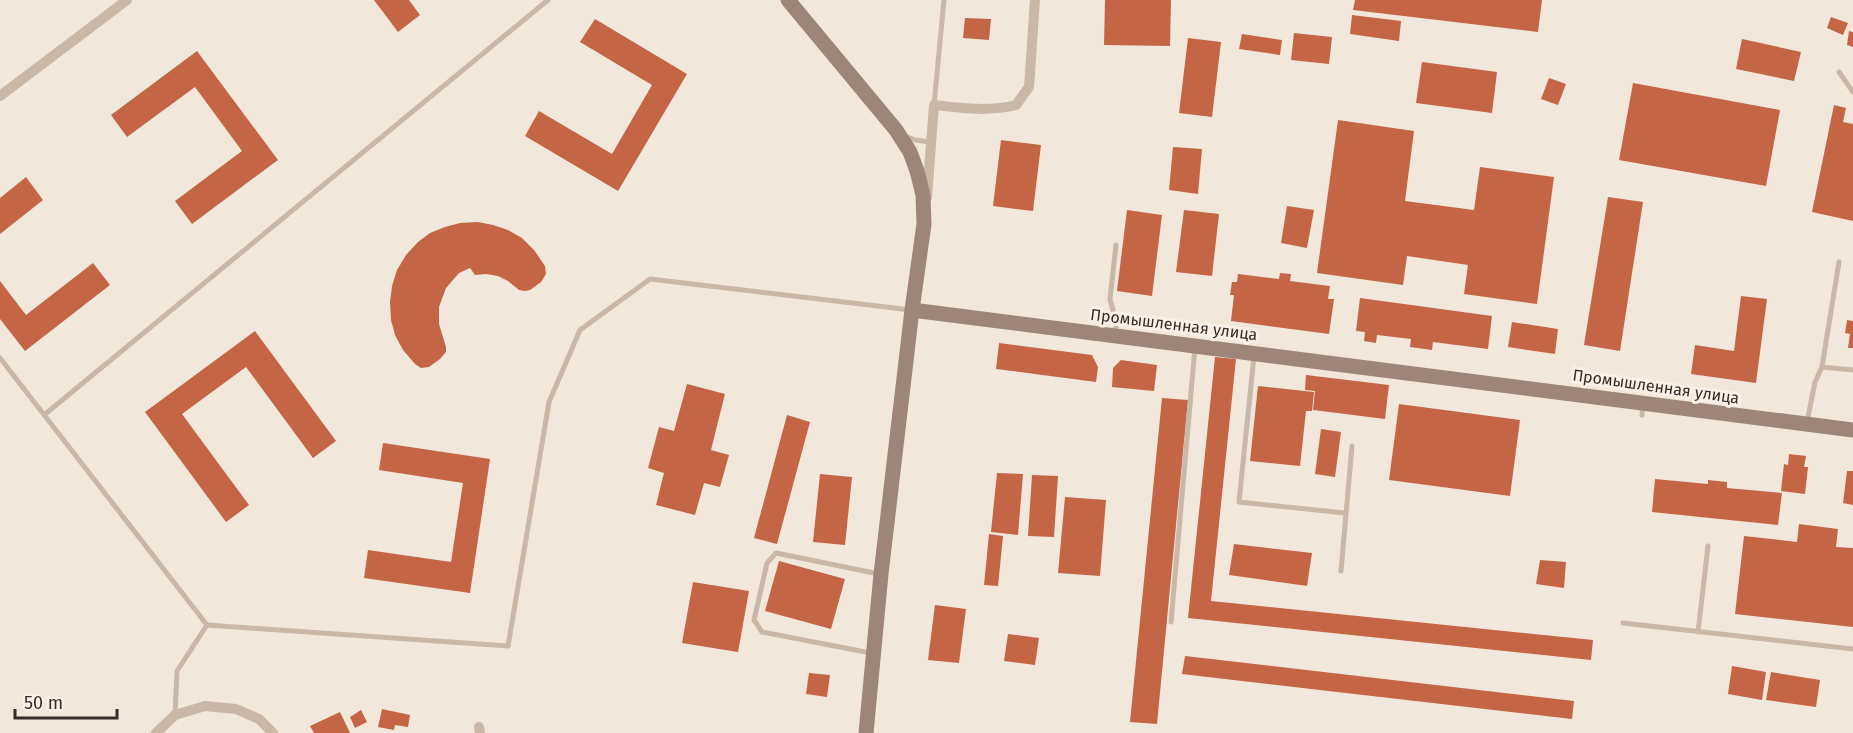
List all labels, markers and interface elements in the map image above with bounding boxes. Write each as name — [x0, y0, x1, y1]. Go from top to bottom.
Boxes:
street label: Промышленная улица — [1089, 305, 1259, 344]
street label: Промышленная улица — [1571, 365, 1740, 408]
scale bar — [15, 682, 117, 720]
text: 50 m — [24, 692, 63, 714]

